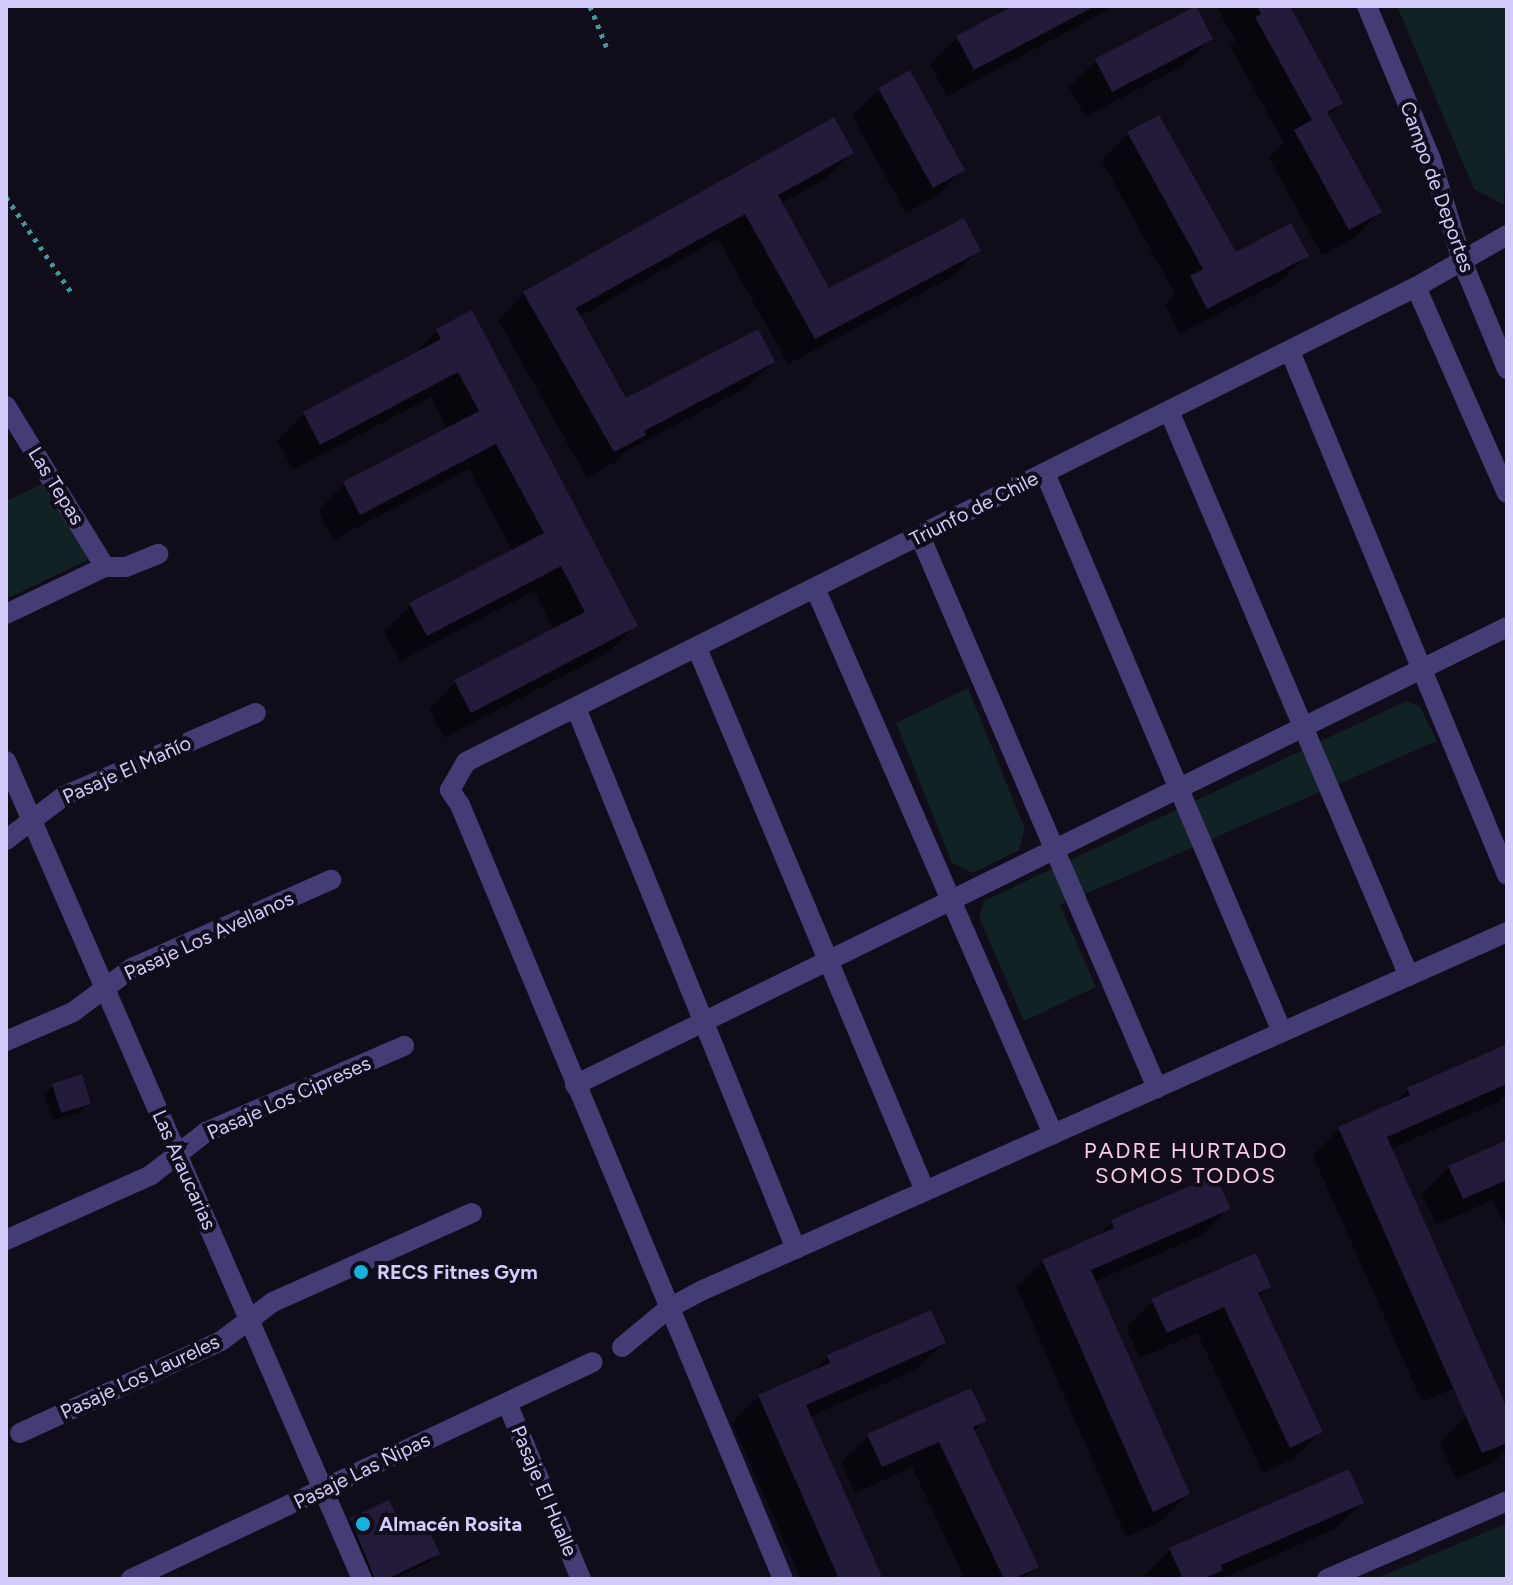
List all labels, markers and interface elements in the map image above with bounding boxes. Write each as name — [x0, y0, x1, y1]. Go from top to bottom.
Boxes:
street label: Campo de Deportes — [1395, 98, 1479, 276]
street label: Las Tepas — [23, 443, 89, 529]
street label: Triunfo de Chile — [906, 466, 1042, 552]
street label: Pasaje El Mañío — [59, 731, 195, 809]
street label: Pasaje Los Avellanos — [121, 886, 297, 986]
street label: Pasaje Los Cipreses — [203, 1051, 375, 1145]
street label: Las Araucarias — [147, 1106, 221, 1234]
district label: PADRE HURTADO SOMOS TODOS — [1084, 1137, 1288, 1188]
place label: RECS Fitnes Gym — [377, 1260, 538, 1284]
marker: RECS Fitnes Gym — [352, 1263, 370, 1281]
street label: Pasaje Los Laureles — [57, 1330, 223, 1424]
street label: Pasaje El Hualle — [506, 1422, 582, 1560]
street label: Pasaje Las Ñipas — [290, 1428, 434, 1514]
place label: Almacén Rosita — [379, 1512, 522, 1536]
marker: Almacén Rosita — [354, 1515, 372, 1533]

